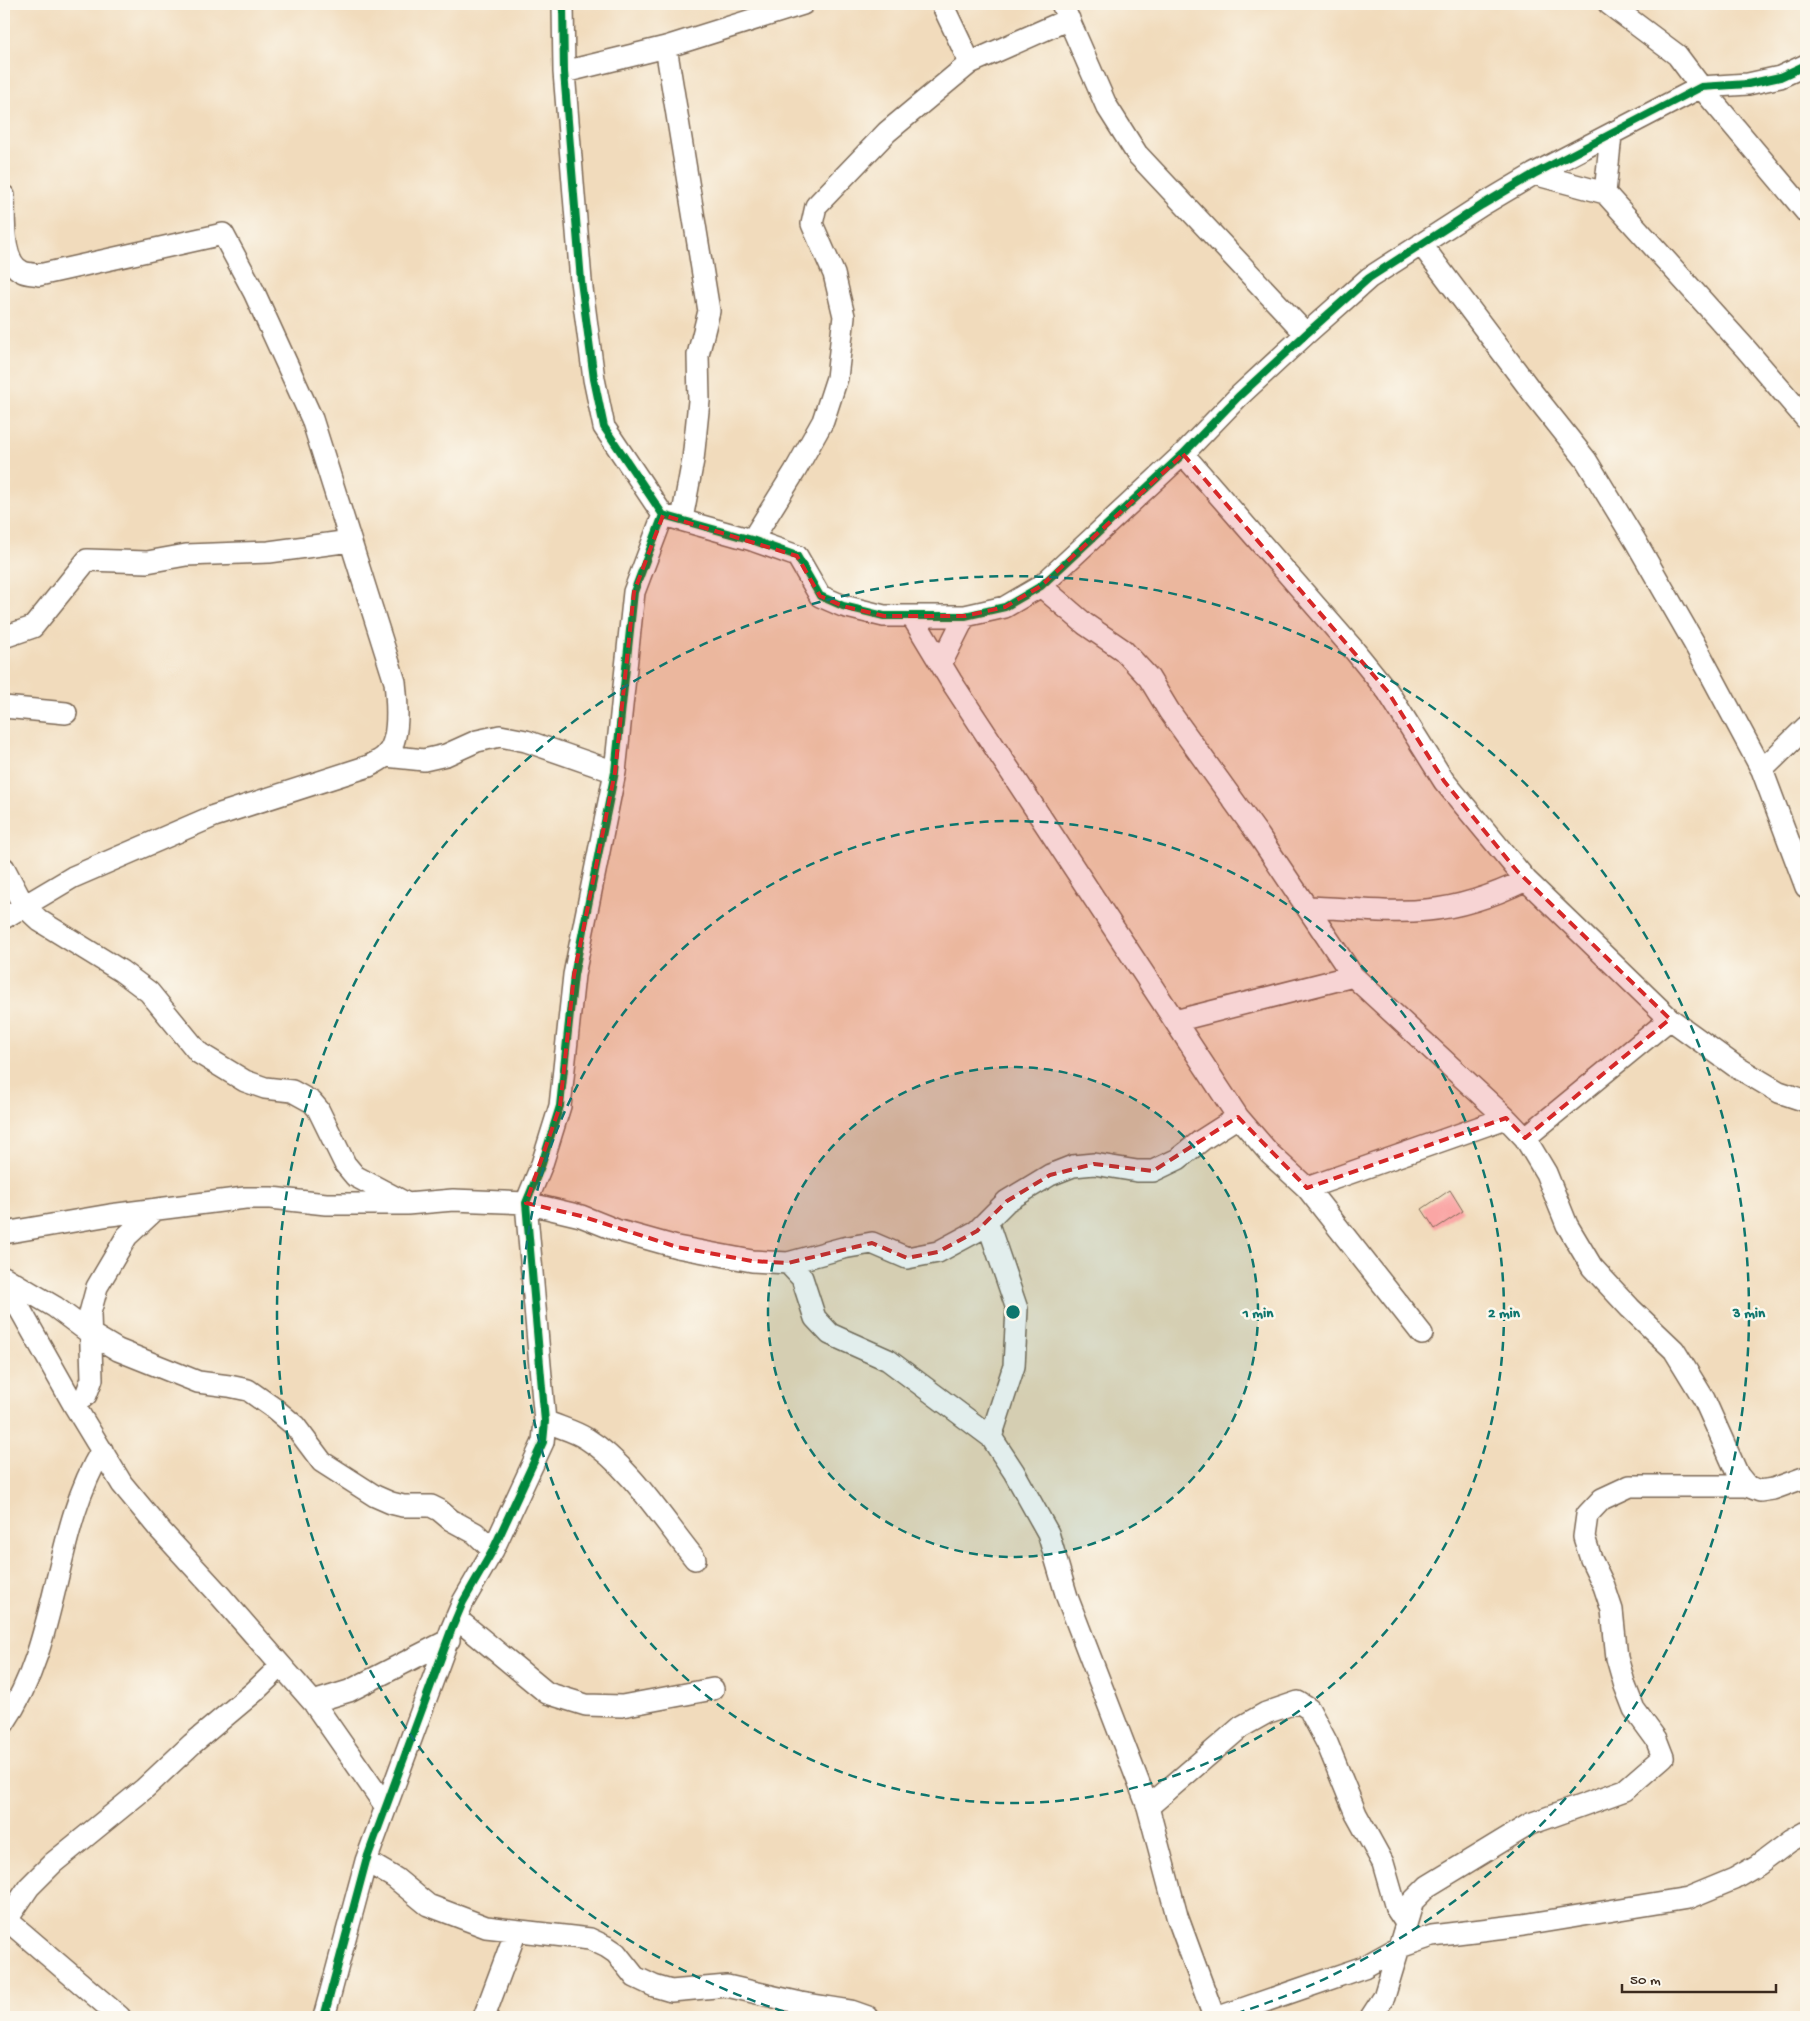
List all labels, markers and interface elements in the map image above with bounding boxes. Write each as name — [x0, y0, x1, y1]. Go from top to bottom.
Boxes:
centre of rings — [1004, 1303, 1022, 1321]
text: 1 min — [1242, 1305, 1274, 1323]
text: 2 min — [1488, 1305, 1521, 1323]
text: 3 min — [1732, 1305, 1766, 1323]
scale bar — [1622, 1961, 1776, 1993]
text: 50 m — [1630, 1972, 1661, 1990]

